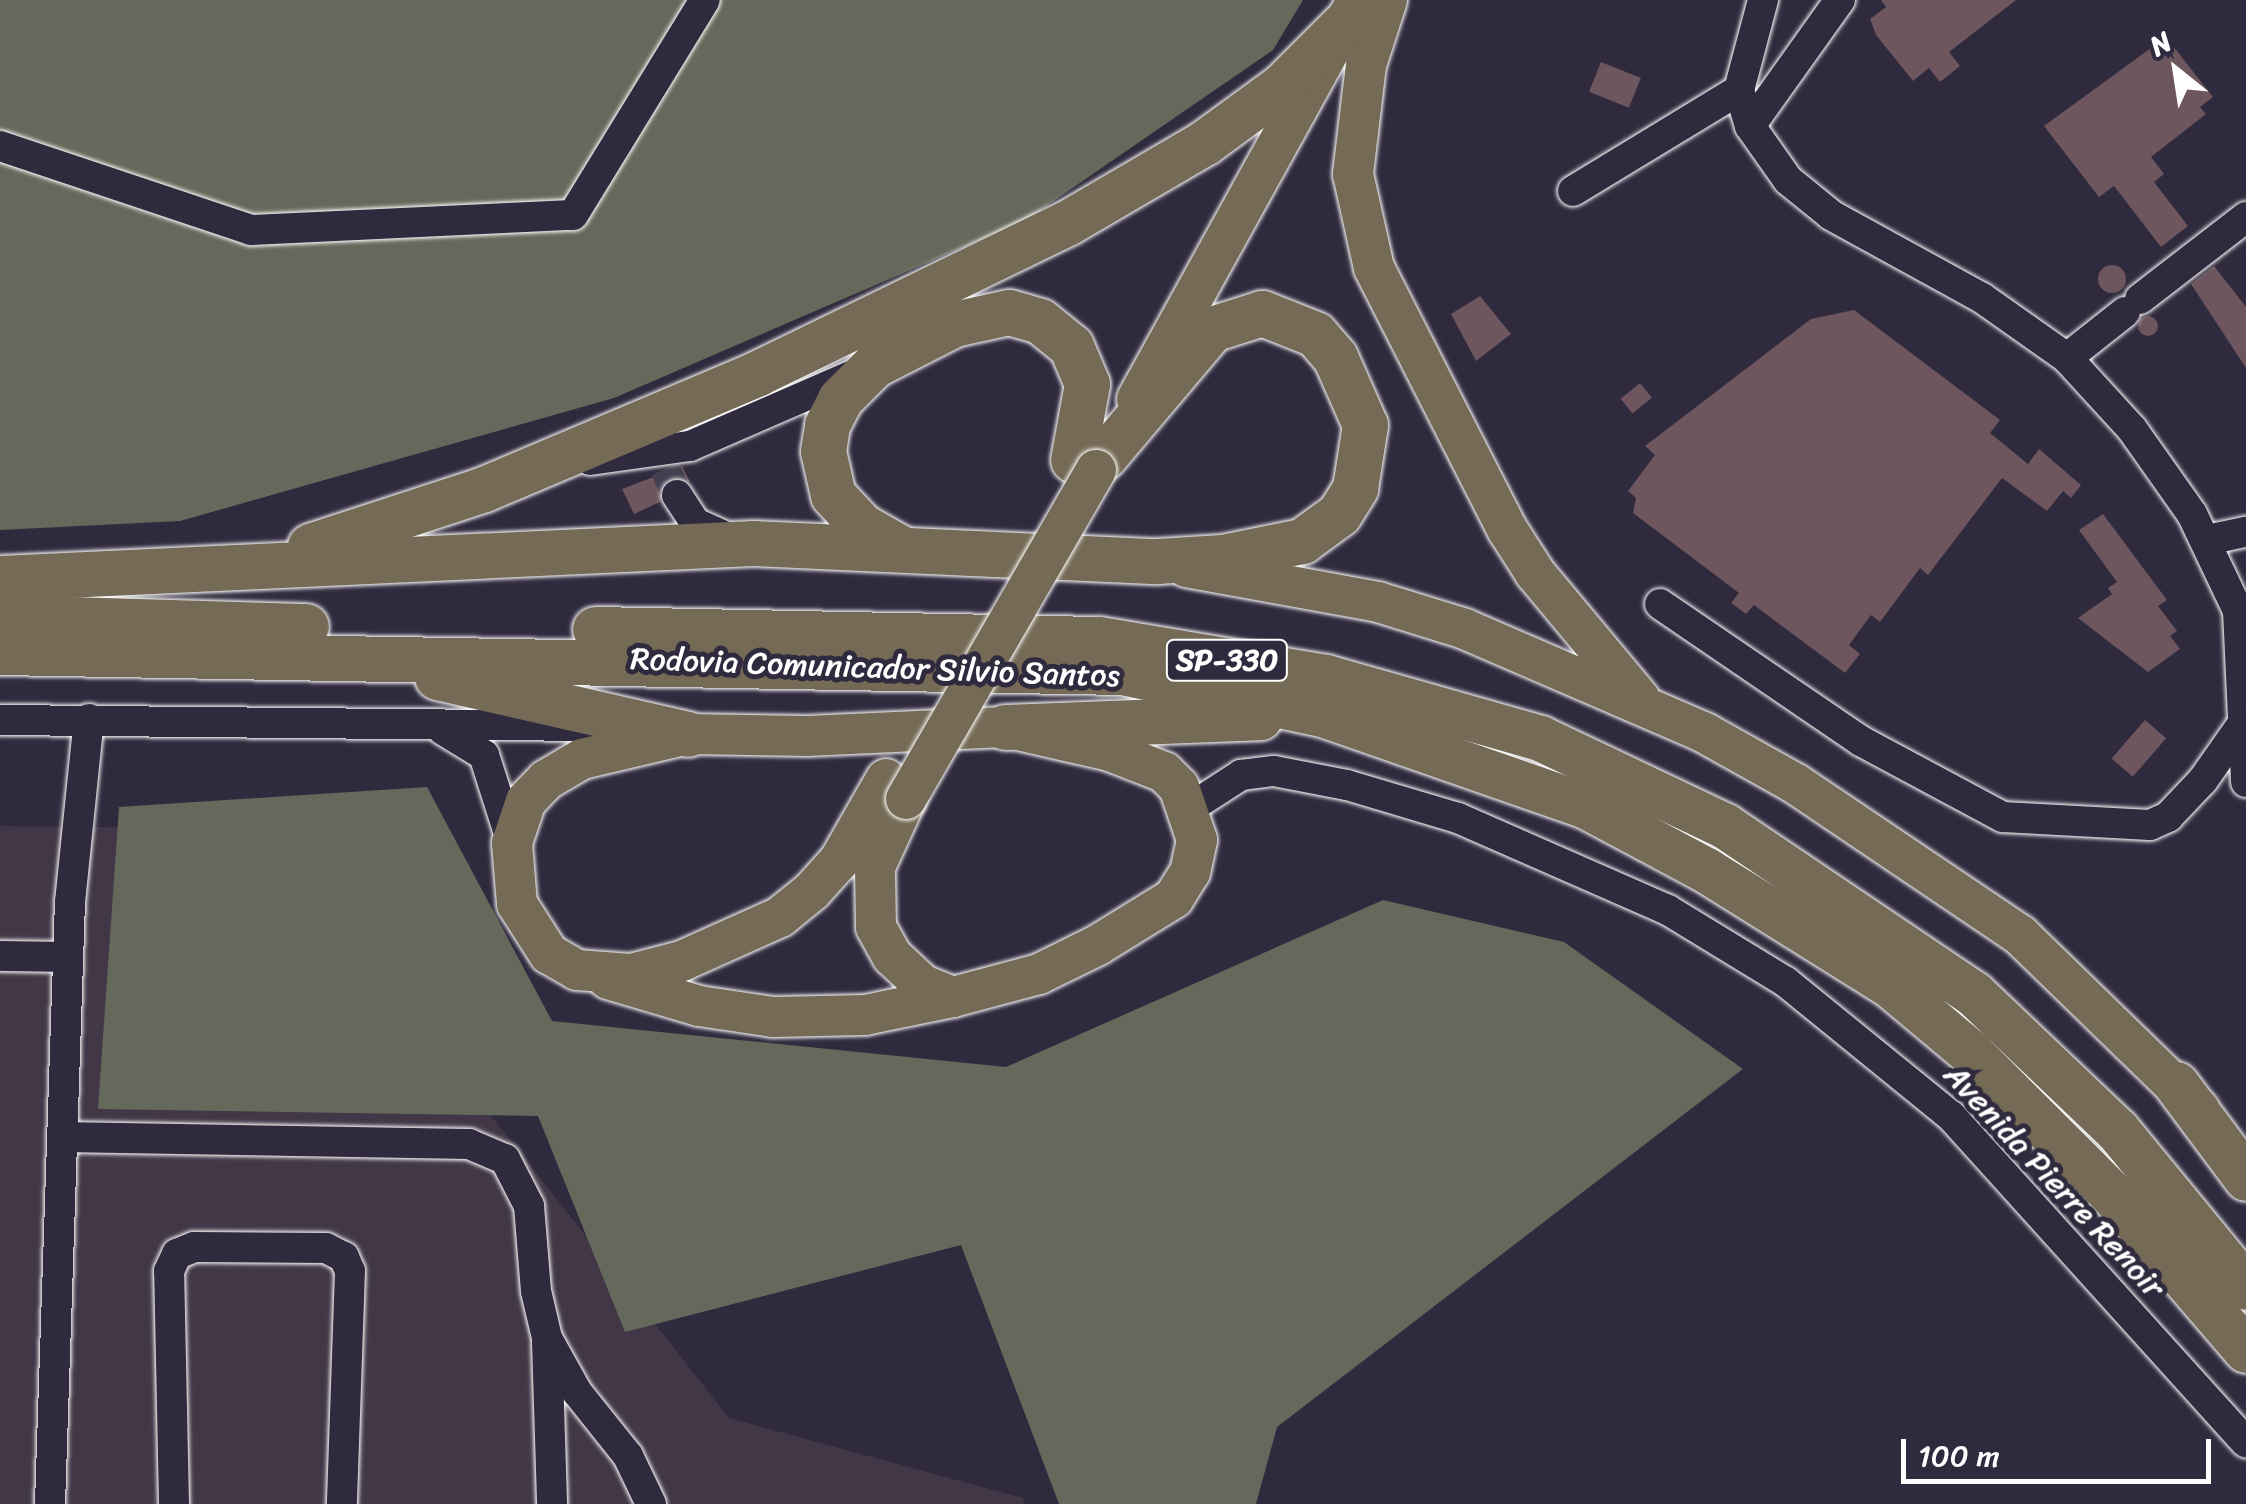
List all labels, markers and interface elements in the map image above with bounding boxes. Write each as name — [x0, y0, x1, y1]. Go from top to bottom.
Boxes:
text: N — [2140, 18, 2181, 70]
north arrow — [2126, 20, 2226, 120]
road number: SP-330 — [1164, 635, 1290, 685]
street label: Rodovia Comunicador Silvio Santos — [629, 640, 1121, 696]
street label: Avenida Pierre Renoir — [1936, 1056, 2172, 1306]
scale bar — [1906, 1419, 2216, 1481]
text: 100 m — [1918, 1429, 2000, 1483]

